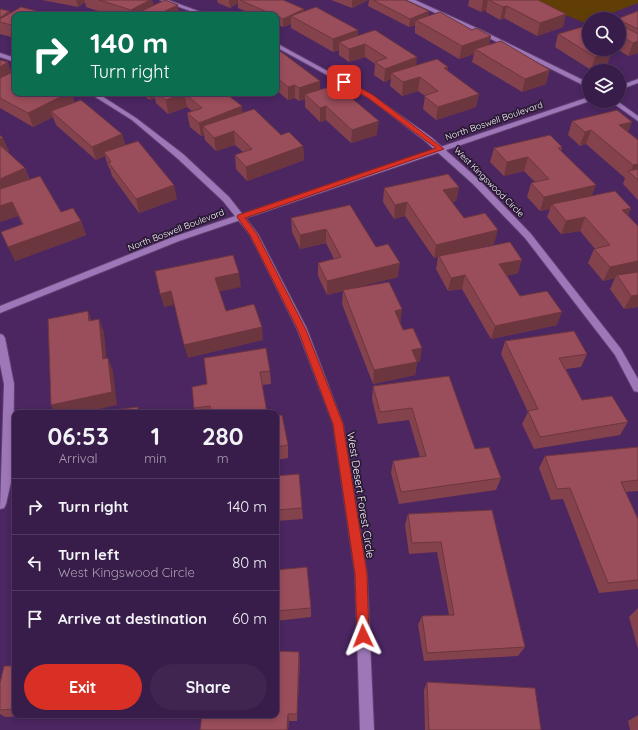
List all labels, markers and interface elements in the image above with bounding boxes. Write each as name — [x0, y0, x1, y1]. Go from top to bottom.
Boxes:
map controls — [582, 12, 626, 108]
button: search — [582, 12, 626, 56]
text: 140 m — [90, 25, 168, 60]
icon: right — [24, 28, 76, 80]
text: Turn right — [90, 60, 170, 83]
button: layers — [582, 64, 626, 108]
pin — [327, 65, 361, 99]
icon: arrive — [333, 71, 355, 93]
street label: North Boswell Boulevard — [444, 99, 544, 142]
street label: West Kingswood Circle — [452, 144, 527, 219]
street label: North Boswell Boulevard — [126, 206, 226, 253]
text: 06:53 — [48, 421, 109, 451]
text: 1 — [151, 421, 160, 451]
text: 280 — [202, 421, 243, 451]
street label: West Desert Forest Circle — [344, 431, 378, 559]
text: Arrival — [59, 450, 98, 466]
text: min — [144, 450, 166, 466]
text: m — [217, 450, 229, 466]
icon: right — [24, 496, 46, 518]
text: Turn right — [58, 497, 129, 516]
text: 140 m — [227, 497, 267, 516]
text: Turn left — [58, 545, 120, 564]
icon: left — [24, 552, 46, 574]
text: 80 m — [232, 553, 267, 572]
text: West Kingswood Circle — [58, 564, 195, 580]
icon: arrive — [24, 608, 46, 630]
text: Arrive at destination — [58, 609, 207, 628]
text: 60 m — [232, 609, 267, 628]
position arrow — [342, 615, 384, 657]
button: Exit — [24, 664, 142, 710]
button: Share — [150, 664, 267, 710]

